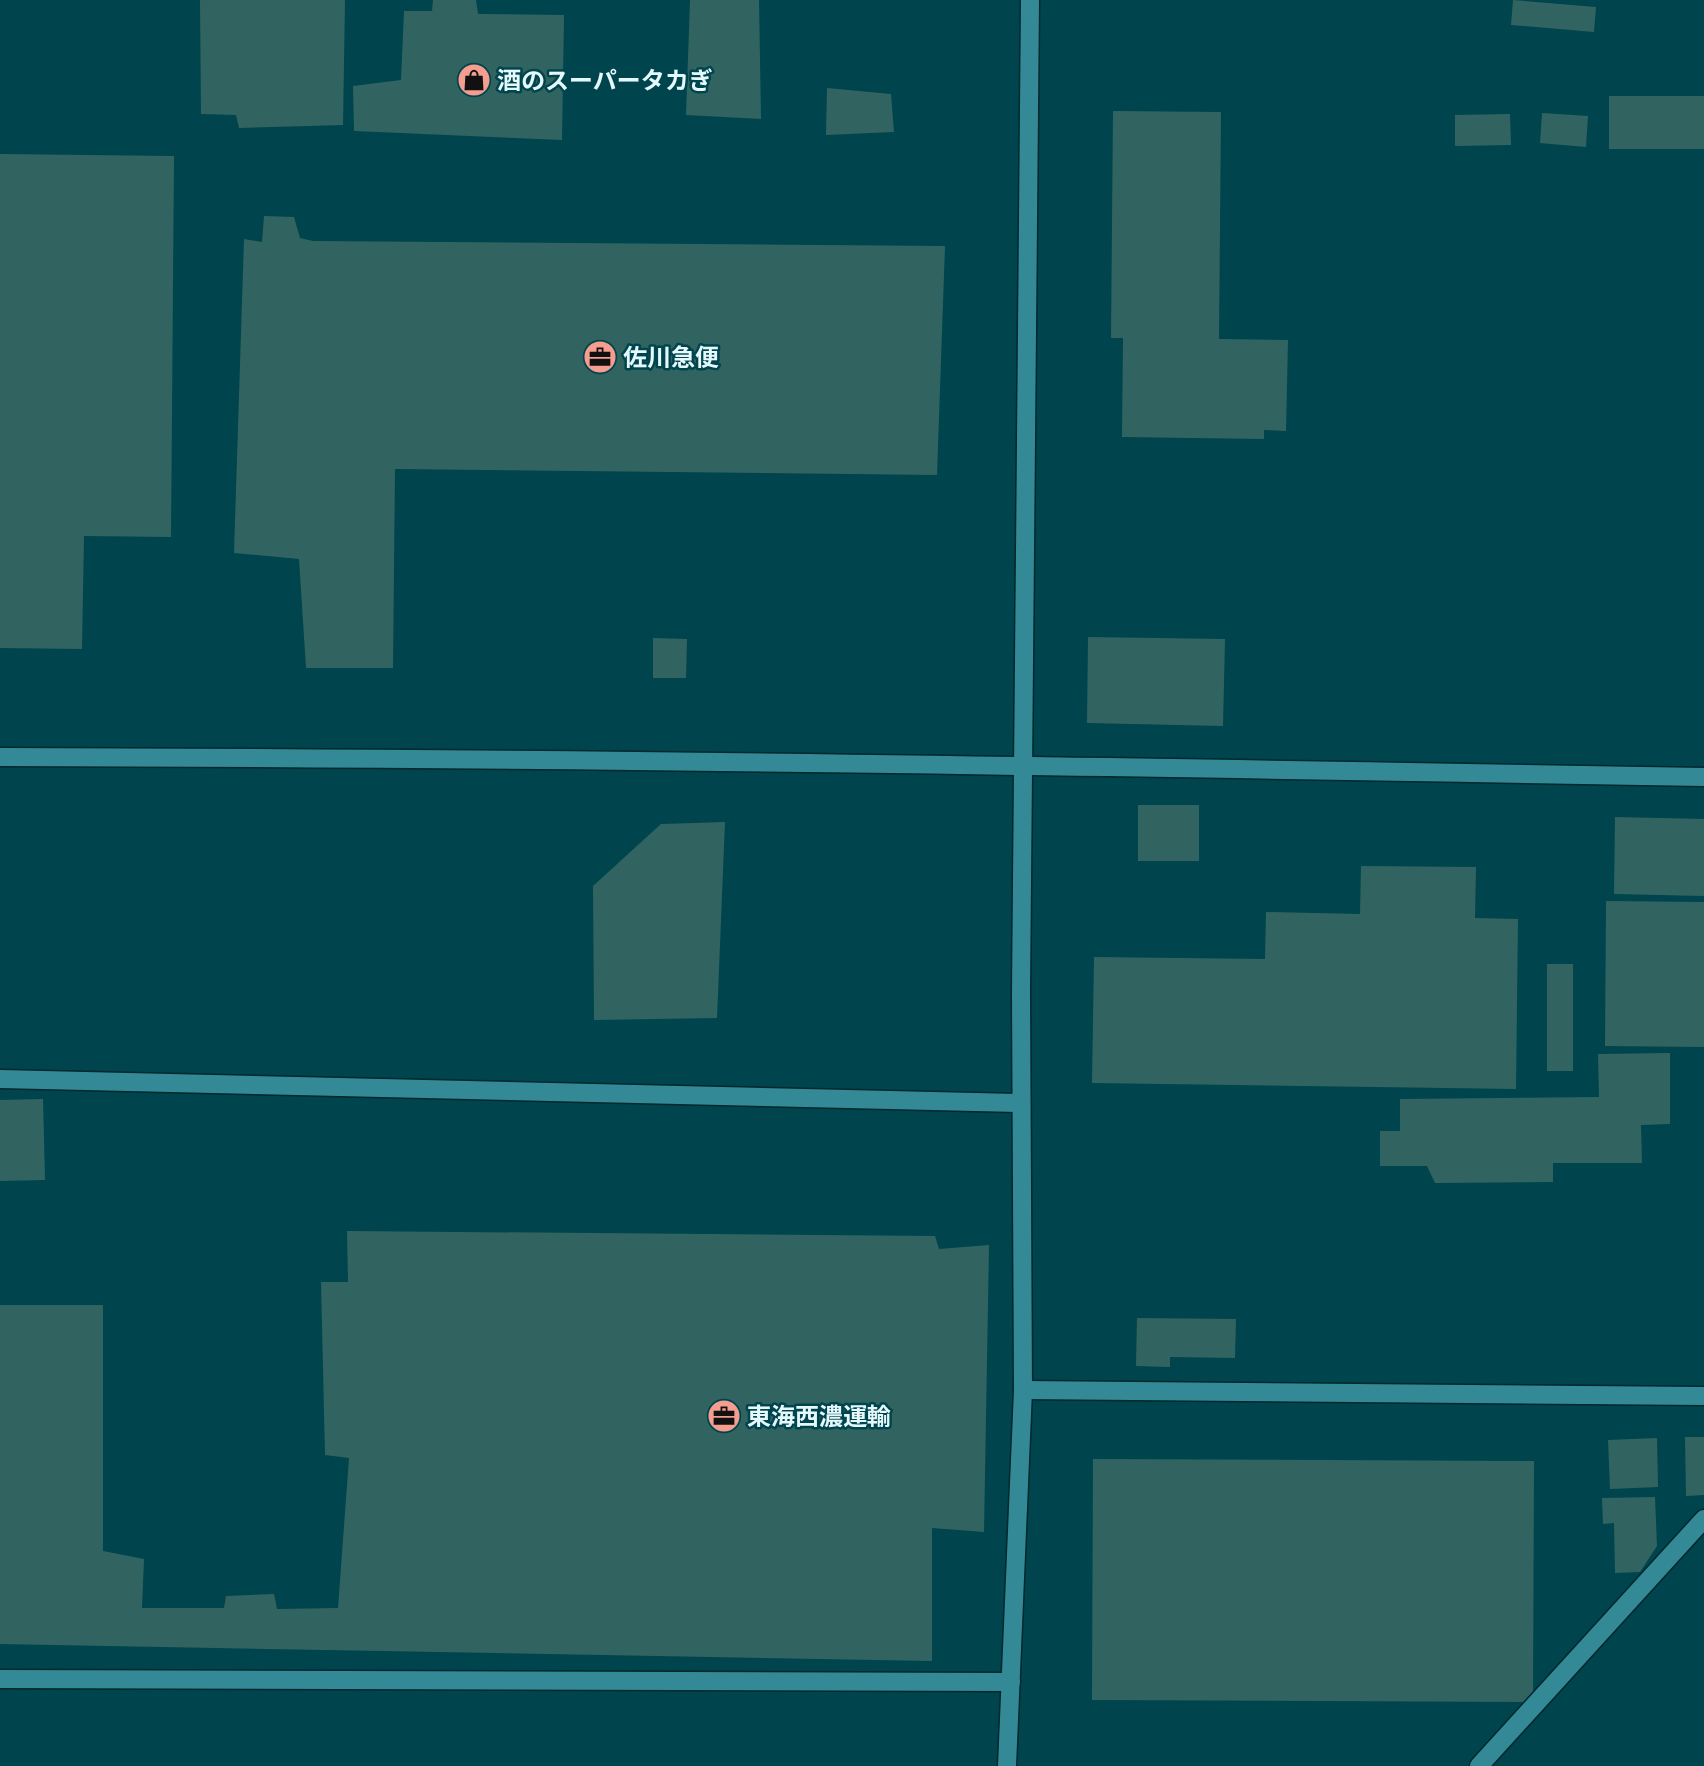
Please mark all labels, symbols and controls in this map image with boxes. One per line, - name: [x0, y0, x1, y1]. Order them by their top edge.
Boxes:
- shop icon: 酒のスーパータカぎ: [456, 62, 492, 98]
- place label: 酒のスーパータカぎ: [497, 63, 713, 98]
- office icon: 佐川急便: [582, 339, 618, 375]
- place label: 佐川急便: [623, 340, 719, 375]
- office icon: 東海西濃運輸: [706, 1398, 742, 1434]
- place label: 東海西濃運輸: [747, 1399, 891, 1434]

